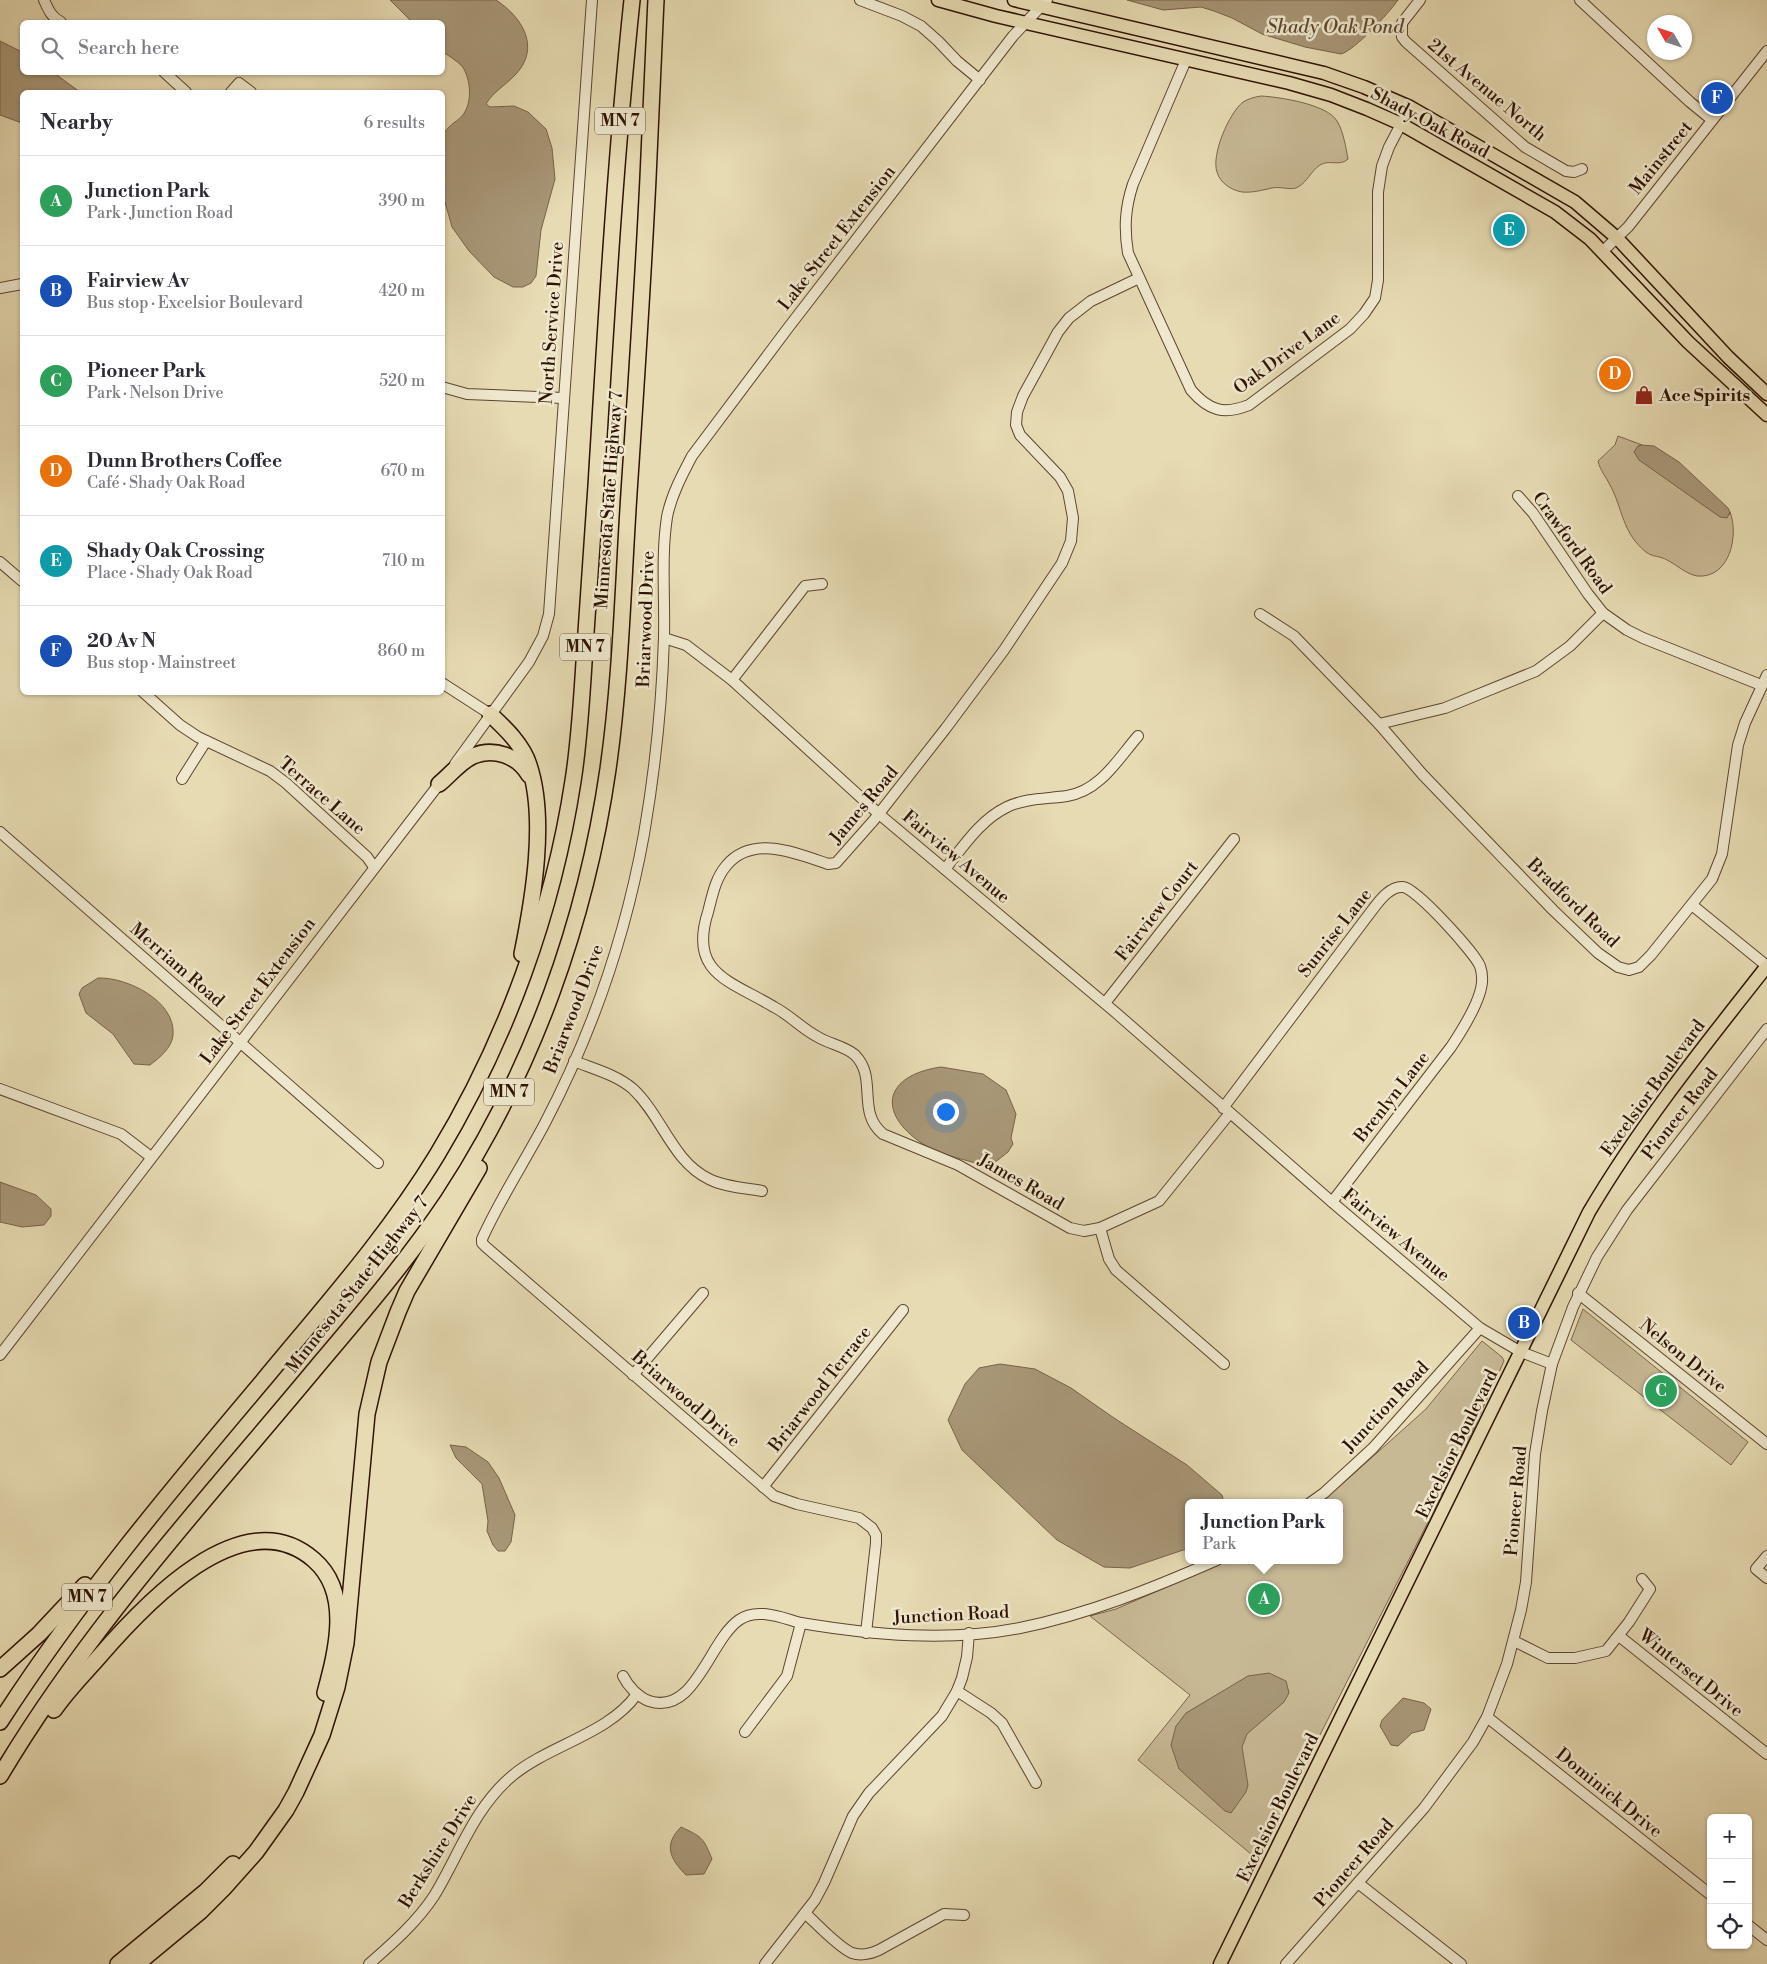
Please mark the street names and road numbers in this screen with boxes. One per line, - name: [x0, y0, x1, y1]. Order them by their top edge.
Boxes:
- street label: 21st Avenue North: [1423, 34, 1551, 147]
- street label: Shady Oak Road: [1367, 82, 1494, 164]
- road number: MN 7: [595, 108, 645, 134]
- street label: Mainstreet: [1624, 116, 1698, 200]
- street label: Lake Street Extension: [773, 161, 901, 315]
- street label: North Service Drive: [535, 241, 569, 405]
- street label: Oak Drive Lane: [1229, 306, 1345, 400]
- street label: Minnesota State Highway 7: [590, 390, 628, 610]
- street label: Crawford Road: [1527, 487, 1617, 599]
- street label: Briarwood Drive: [632, 550, 660, 689]
- road number: MN 7: [560, 634, 610, 660]
- street label: Terrace Lane: [274, 752, 370, 840]
- street label: James Road: [824, 761, 904, 850]
- street label: Fairview Avenue: [897, 805, 1015, 909]
- street label: Bradford Road: [1521, 853, 1624, 953]
- street label: Fairview Court: [1110, 855, 1204, 966]
- street label: Sunrise Lane: [1293, 884, 1377, 982]
- street label: Lake Street Extension: [195, 913, 321, 1069]
- street label: Merriam Road: [125, 918, 229, 1013]
- street label: Briarwood Drive: [538, 941, 609, 1078]
- street label: Excelsior Boulevard: [1596, 1015, 1711, 1161]
- street label: Brenlyn Lane: [1349, 1047, 1435, 1148]
- street label: Pioneer Road: [1637, 1063, 1724, 1165]
- road number: MN 7: [484, 1078, 534, 1106]
- street label: James Road: [973, 1148, 1069, 1216]
- street label: Fairview Avenue: [1337, 1183, 1455, 1287]
- street label: Minnesota State Highway 7: [281, 1192, 433, 1378]
- street label: Nelson Drive: [1635, 1314, 1731, 1398]
- street label: Briarwood Terrace: [763, 1321, 876, 1458]
- street label: Briarwood Drive: [626, 1345, 745, 1452]
- street label: Junction Road: [1337, 1356, 1435, 1458]
- street label: Excelsior Boulevard: [1411, 1365, 1503, 1522]
- street label: Pioneer Road: [1500, 1444, 1532, 1557]
- road number: MN 7: [62, 1584, 112, 1610]
- street label: Junction Road: [891, 1600, 1010, 1630]
- street label: Winterset Drive: [1633, 1623, 1748, 1722]
- street label: Excelsior Boulevard: [1232, 1729, 1324, 1886]
- street label: Dominick Drive: [1551, 1743, 1667, 1843]
- street label: Berkshire Drive: [393, 1790, 482, 1913]
- street label: Pioneer Road: [1309, 1813, 1399, 1912]

